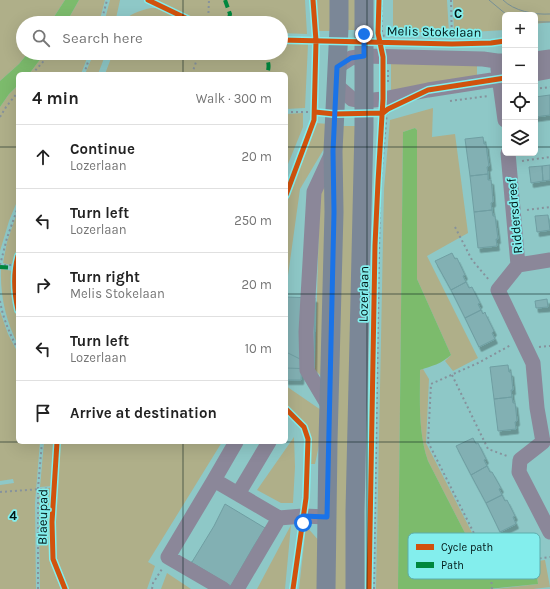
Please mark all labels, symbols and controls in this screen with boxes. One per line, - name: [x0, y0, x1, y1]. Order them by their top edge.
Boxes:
- text: C: [454, 6, 462, 21]
- map controls: [502, 12, 538, 156]
- button: +: [502, 12, 538, 48]
- search box: [16, 16, 288, 60]
- street label: Melis Stokelaan: [386, 23, 482, 40]
- route end: [355, 25, 373, 43]
- icon: search: [30, 27, 52, 49]
- text: Search here: [62, 29, 143, 47]
- button: −: [502, 48, 538, 84]
- button: locate: [502, 84, 538, 120]
- text: 4 min: [32, 88, 79, 108]
- text: Walk · 300 m: [196, 91, 272, 106]
- button: layers: [502, 120, 538, 156]
- text: Continue: [70, 140, 135, 158]
- icon: ahead: [32, 146, 54, 168]
- text: 20 m: [242, 149, 272, 164]
- text: Lozerlaan: [70, 158, 127, 173]
- street label: Riddersdreef: [504, 177, 525, 254]
- text: Turn left: [70, 204, 129, 222]
- icon: left: [32, 210, 54, 232]
- text: 250 m: [234, 213, 272, 228]
- text: Lozerlaan: [70, 222, 127, 237]
- street label: Lozerlaan: [356, 266, 371, 322]
- text: Turn right: [70, 268, 140, 286]
- icon: right: [32, 274, 54, 296]
- text: 20 m: [242, 277, 272, 292]
- text: Melis Stokelaan: [70, 286, 165, 301]
- text: Turn left: [70, 332, 129, 350]
- icon: left: [32, 338, 54, 360]
- text: 10 m: [245, 341, 272, 356]
- text: Lozerlaan: [70, 350, 127, 365]
- icon: arrive: [32, 402, 54, 424]
- text: Arrive at destination: [70, 404, 217, 422]
- street label: Blaeupad: [35, 489, 50, 545]
- text: 4: [9, 508, 17, 523]
- route start: [294, 514, 312, 532]
- legend: [408, 533, 540, 579]
- text: Cycle path: [441, 541, 493, 554]
- text: Path: [441, 559, 464, 572]

